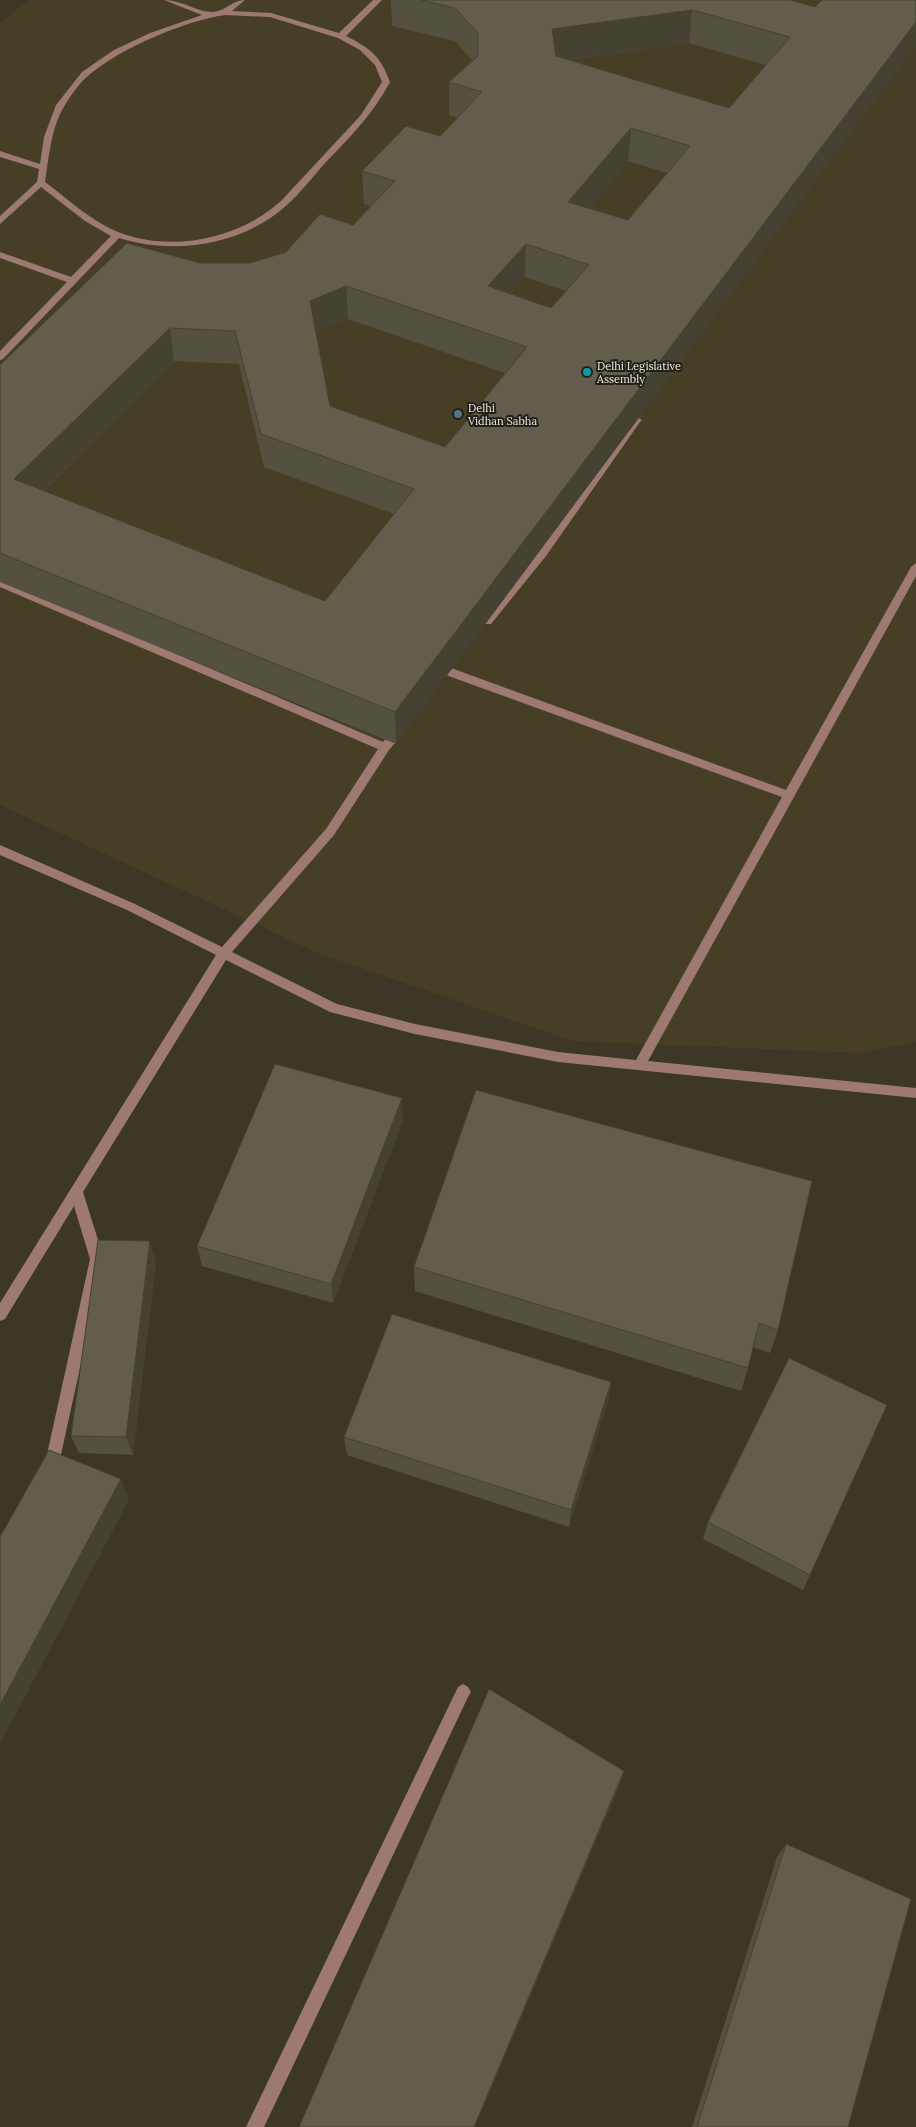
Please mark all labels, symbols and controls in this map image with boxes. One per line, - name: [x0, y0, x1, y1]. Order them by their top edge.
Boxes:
- place label: Delhi Legislative Assembly: [596, 359, 681, 386]
- marker: Delhi Legislative Assembly: [581, 366, 593, 378]
- place label: Delhi Vidhan Sabha: [467, 401, 537, 428]
- marker: Delhi Vidhan Sabha: [452, 408, 464, 420]

